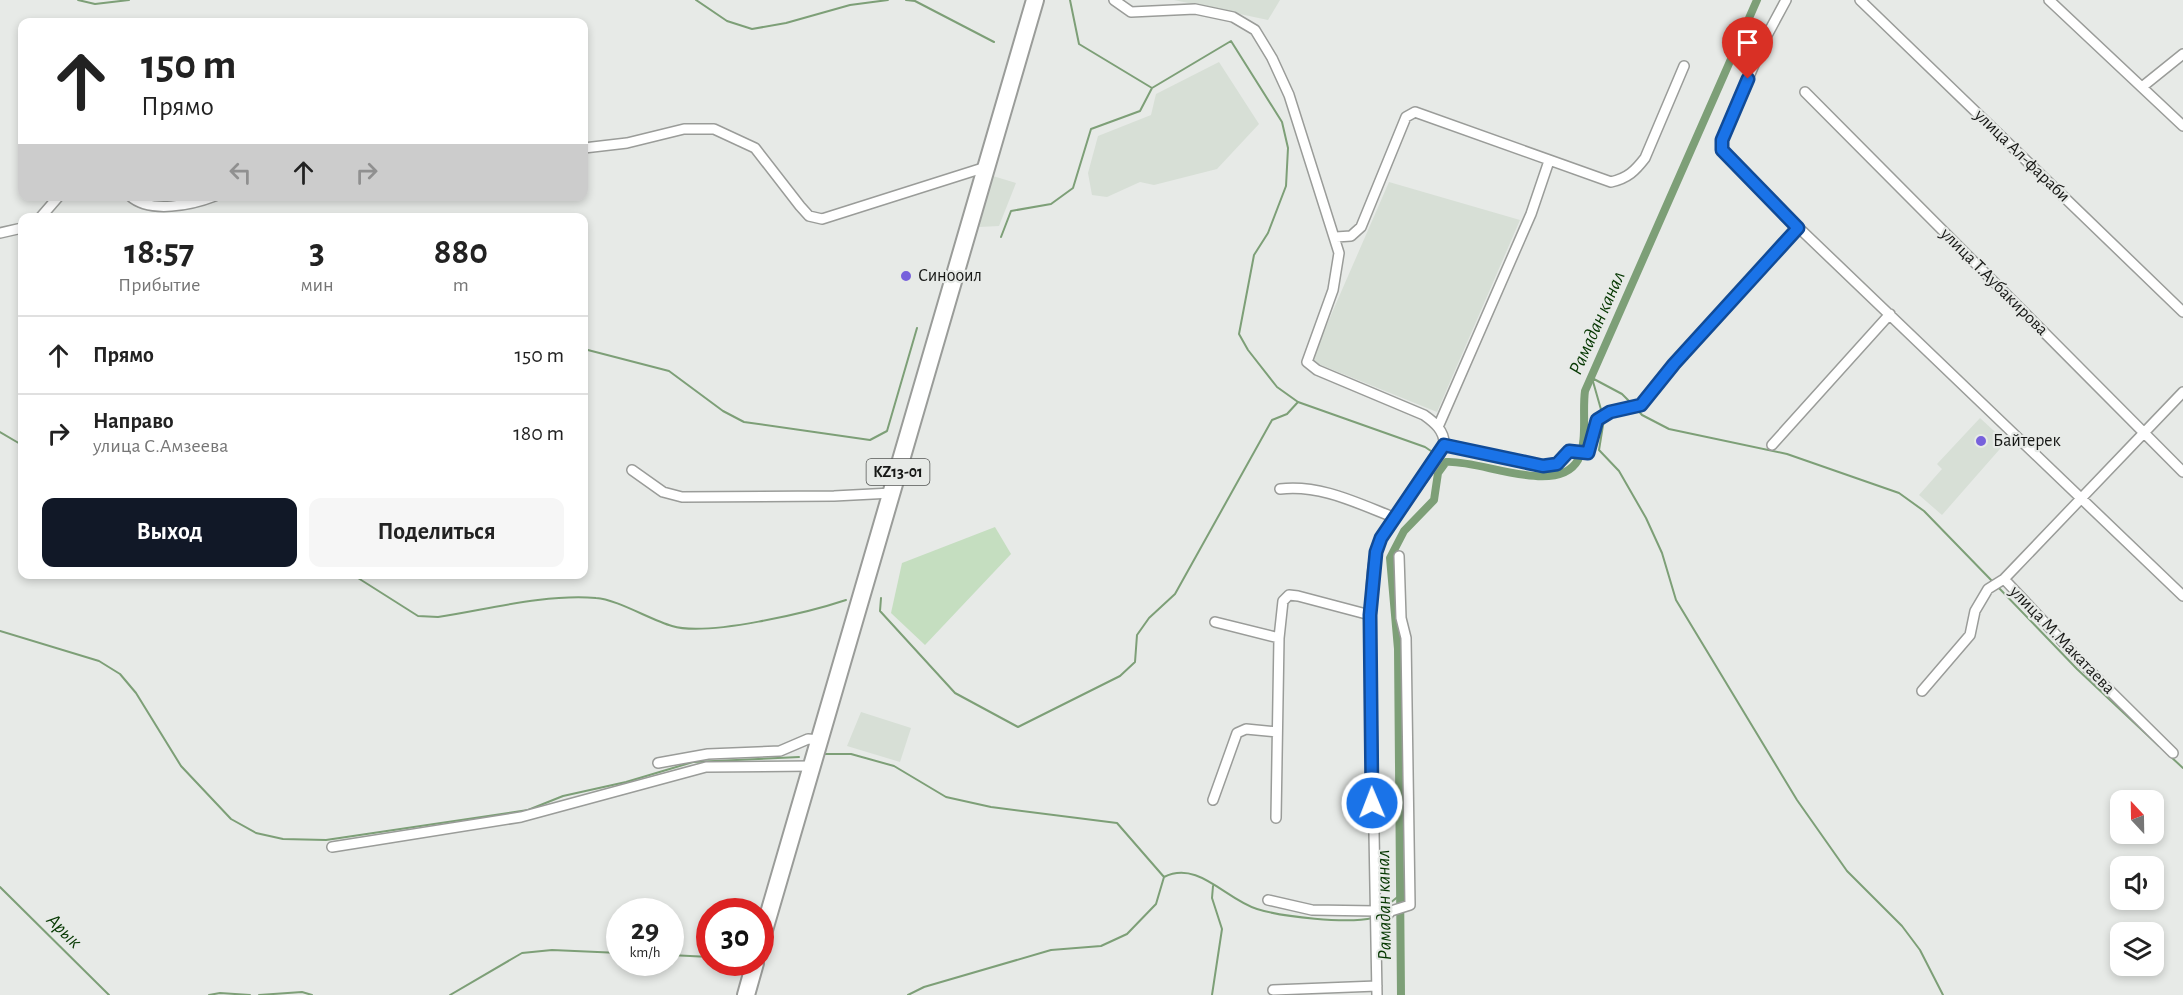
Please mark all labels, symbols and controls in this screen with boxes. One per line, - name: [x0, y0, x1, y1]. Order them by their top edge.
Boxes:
- pin: [1722, 17, 1773, 79]
- icon: arrive: [1731, 26, 1764, 59]
- icon: ahead: [42, 42, 120, 120]
- text: 150 m: [141, 44, 236, 86]
- text: Прямо: [141, 93, 214, 120]
- street label: улица Ал-фараби: [1970, 105, 2074, 206]
- icon: left: [224, 156, 257, 189]
- icon: ahead: [287, 156, 320, 189]
- icon: right: [350, 156, 383, 189]
- street label: улица Т.Аубакирова: [1936, 223, 2052, 339]
- text: 18:57: [124, 234, 194, 270]
- text: 3: [309, 234, 325, 270]
- text: 880: [434, 234, 488, 270]
- place label: Синооил: [918, 267, 982, 285]
- water label: Рамадан канал: [1565, 268, 1629, 378]
- marker: Синооил: [899, 269, 913, 283]
- text: Прибытие: [118, 275, 200, 295]
- text: мин: [300, 275, 334, 295]
- text: m: [453, 275, 469, 295]
- icon: ahead: [42, 339, 75, 372]
- text: Прямо: [93, 344, 154, 366]
- text: 150 m: [514, 344, 564, 366]
- text: Направо: [93, 410, 174, 432]
- icon: right: [42, 417, 75, 450]
- text: 180 m: [513, 422, 564, 444]
- place label: Байтерек: [1993, 432, 2062, 450]
- marker: Байтерек: [1974, 434, 1988, 448]
- text: улица С.Амзеева: [93, 436, 228, 456]
- road number: KZ13-01: [866, 459, 930, 485]
- button: Выход: [42, 498, 297, 567]
- button: Поделиться: [309, 498, 564, 567]
- street label: улица М.Макатаева: [2005, 582, 2118, 698]
- position arrow: [1340, 771, 1404, 835]
- north arrow: [2110, 790, 2164, 844]
- map controls: [2110, 790, 2164, 976]
- water label: Рамадан канал: [1373, 850, 1395, 960]
- button: sound: [2110, 856, 2164, 910]
- speed limit sign: 30: [696, 898, 774, 976]
- water label: Арык: [42, 909, 86, 953]
- text: 29: [631, 915, 659, 945]
- button: layers: [2110, 922, 2164, 976]
- text: km/h: [630, 945, 660, 960]

